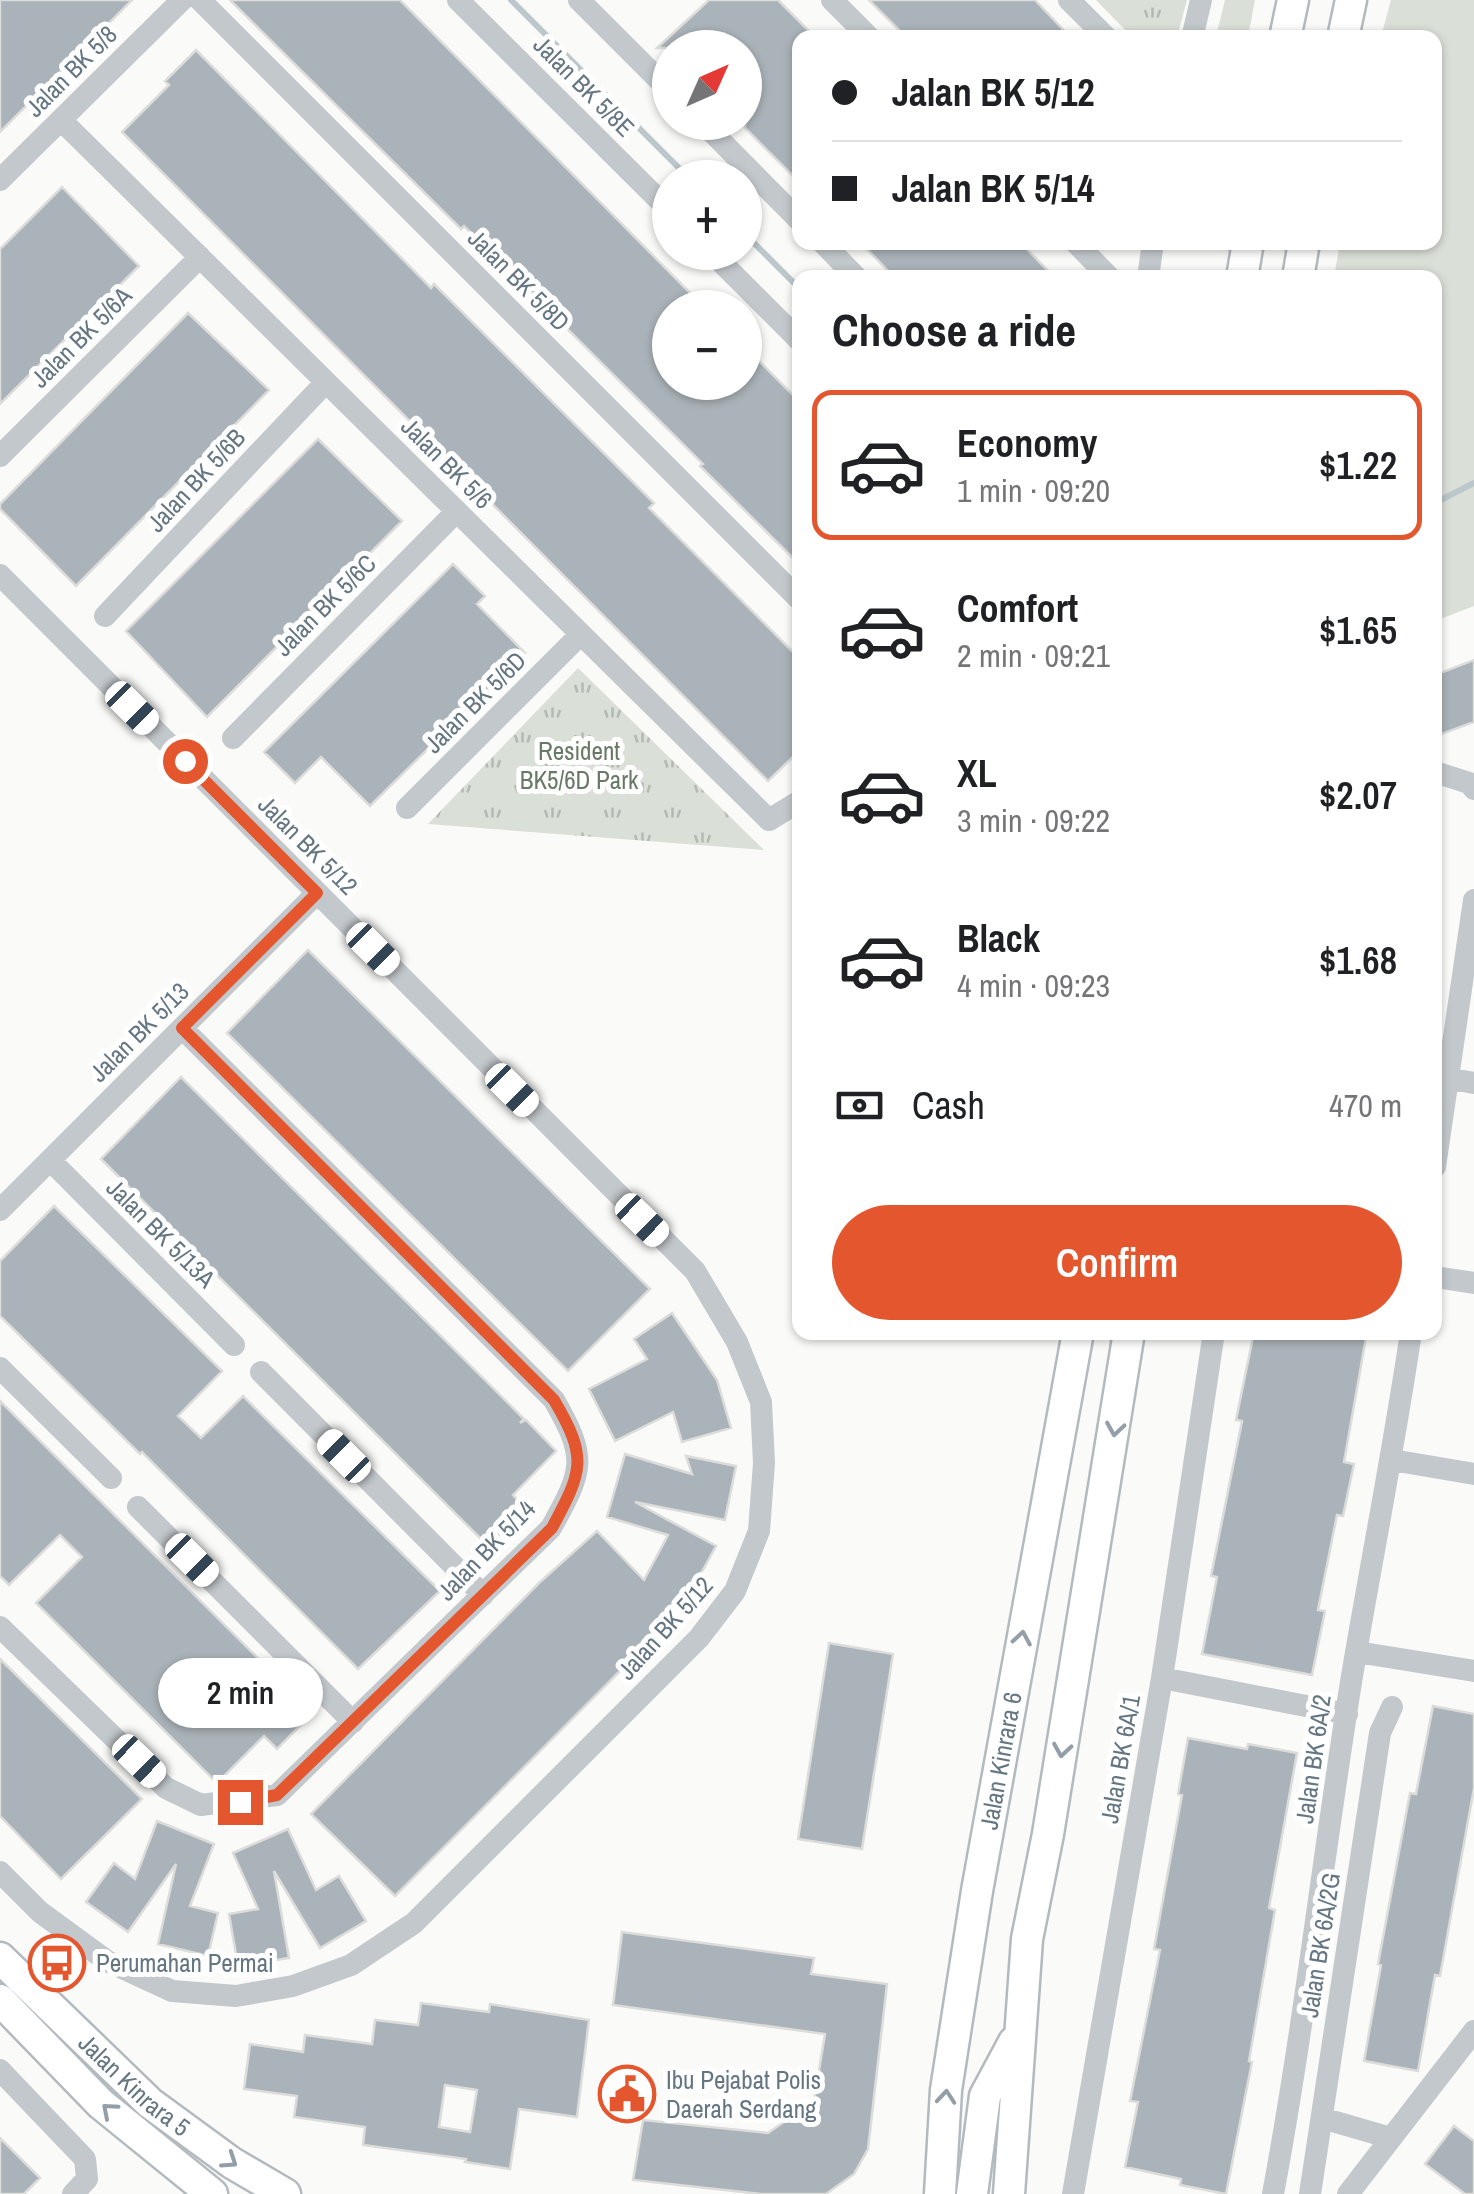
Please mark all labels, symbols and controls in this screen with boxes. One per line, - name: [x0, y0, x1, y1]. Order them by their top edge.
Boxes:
- street label: Jalan BK 5/8: [18, 18, 124, 124]
- street label: Jalan BK 5/8E: [526, 28, 642, 144]
- north arrow: [652, 30, 762, 140]
- map controls: [652, 30, 762, 400]
- text: Jalan BK 5/12: [892, 67, 1095, 118]
- button: +: [652, 160, 762, 270]
- text: Jalan BK 5/14: [892, 163, 1095, 214]
- street label: Jalan BK 5/8D: [461, 222, 577, 338]
- street label: Jalan BK 5/6A: [23, 279, 139, 395]
- button: −: [652, 290, 762, 400]
- text: Choose a ride: [832, 299, 1076, 360]
- street label: Jalan BK 5/6: [394, 410, 500, 516]
- text: Economy: [957, 418, 1097, 469]
- icon: car: [837, 420, 927, 510]
- street label: Jalan BK 5/6B: [139, 421, 253, 539]
- text: $1.22: [1319, 440, 1397, 491]
- text: 1 min · 09:20: [957, 469, 1110, 512]
- street label: Jalan BK 5/6C: [267, 547, 383, 663]
- text: Comfort: [957, 583, 1078, 634]
- icon: car: [837, 585, 927, 675]
- text: $1.65: [1319, 605, 1397, 656]
- text: 2 min · 09:21: [957, 634, 1110, 677]
- street label: Jalan BK 5/6D: [417, 644, 533, 760]
- car: [100, 676, 164, 740]
- park label: Resident BK5/6D Park: [520, 734, 639, 797]
- route start: [163, 739, 208, 784]
- text: XL: [957, 748, 997, 799]
- icon: car: [837, 750, 927, 840]
- text: $2.07: [1319, 770, 1397, 821]
- street label: Jalan BK 5/12: [251, 788, 365, 902]
- text: 3 min · 09:22: [957, 799, 1110, 842]
- text: Black: [957, 913, 1040, 964]
- icon: car: [837, 915, 927, 1005]
- car: [341, 917, 405, 981]
- text: $1.68: [1319, 935, 1397, 986]
- text: 4 min · 09:23: [957, 964, 1110, 1007]
- street label: Jalan BK 5/13: [82, 975, 196, 1089]
- car: [480, 1058, 544, 1122]
- icon: cash: [832, 1078, 887, 1133]
- text: Cash: [912, 1080, 985, 1131]
- text: 470 m: [1329, 1084, 1402, 1127]
- street label: Jalan BK 5/13A: [99, 1171, 223, 1295]
- car: [610, 1188, 674, 1252]
- button: Confirm: [832, 1205, 1402, 1320]
- one-way arrow: [1105, 1421, 1126, 1437]
- car: [312, 1424, 376, 1488]
- street label: Jalan BK 5/14: [429, 1492, 543, 1608]
- car: [160, 1528, 224, 1592]
- street label: Jalan BK 5/12: [610, 1569, 720, 1687]
- one-way arrow: [1011, 1630, 1032, 1646]
- callout: 2 min: [158, 1657, 322, 1727]
- text: 2 min: [207, 1671, 274, 1714]
- street label: Jalan Kinrara 6: [971, 1689, 1030, 1832]
- street label: Jalan BK 6A/1: [1092, 1691, 1148, 1826]
- street label: Jalan BK 6A/2: [1287, 1692, 1339, 1826]
- car: [107, 1729, 171, 1793]
- one-way arrow: [1052, 1741, 1073, 1758]
- route end: [218, 1780, 263, 1825]
- street label: Jalan BK 6A/2G: [1292, 1870, 1348, 2020]
- bus stop icon: Perumahan Permai: [27, 1933, 87, 1993]
- place label: Perumahan Permai: [96, 1946, 274, 1980]
- street label: Jalan Kinrara 5: [71, 2026, 197, 2144]
- place label: Ibu Pejabat Polis Daerah Serdang: [666, 2063, 821, 2126]
- public building icon: Ibu Pejabat Polis Daerah Serdang: [597, 2064, 657, 2124]
- one-way arrow: [935, 2088, 957, 2104]
- one-way arrow: [102, 2104, 121, 2122]
- one-way arrow: [219, 2148, 237, 2167]

